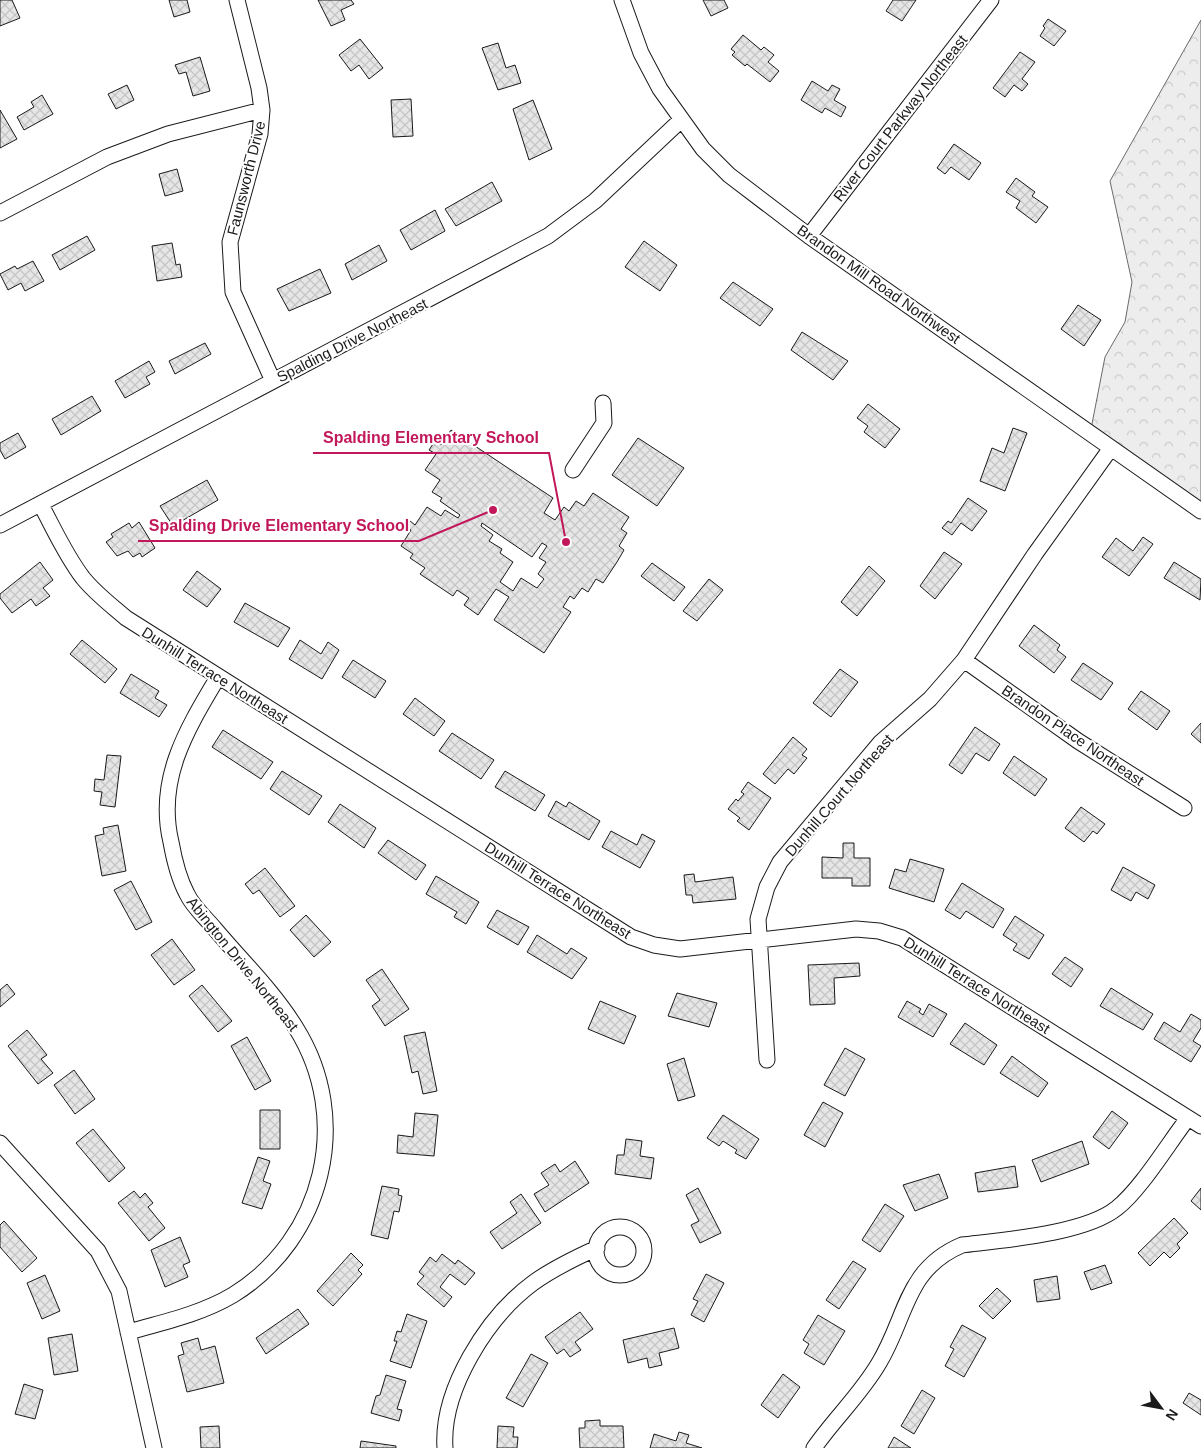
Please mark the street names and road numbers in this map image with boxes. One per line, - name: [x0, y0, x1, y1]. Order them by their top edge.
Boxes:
- street label: River Court Parkway Northeast: [830, 31, 971, 205]
- street label: Faunsworth Drive: [224, 119, 268, 237]
- street label: Brandon Mill Road Northwest: [794, 221, 964, 347]
- street label: Spalding Drive Northeast: [274, 294, 431, 385]
- street label: Dunhill Terrace Northeast: [139, 623, 292, 727]
- street label: Brandon Place Northeast: [999, 681, 1148, 789]
- street label: Dunhill Court Northeast: [781, 730, 897, 859]
- street label: Dunhill Terrace Northeast: [482, 838, 635, 942]
- street label: Abington Drive Northeast: [184, 894, 303, 1035]
- street label: Dunhill Terrace Northeast: [901, 933, 1054, 1037]

